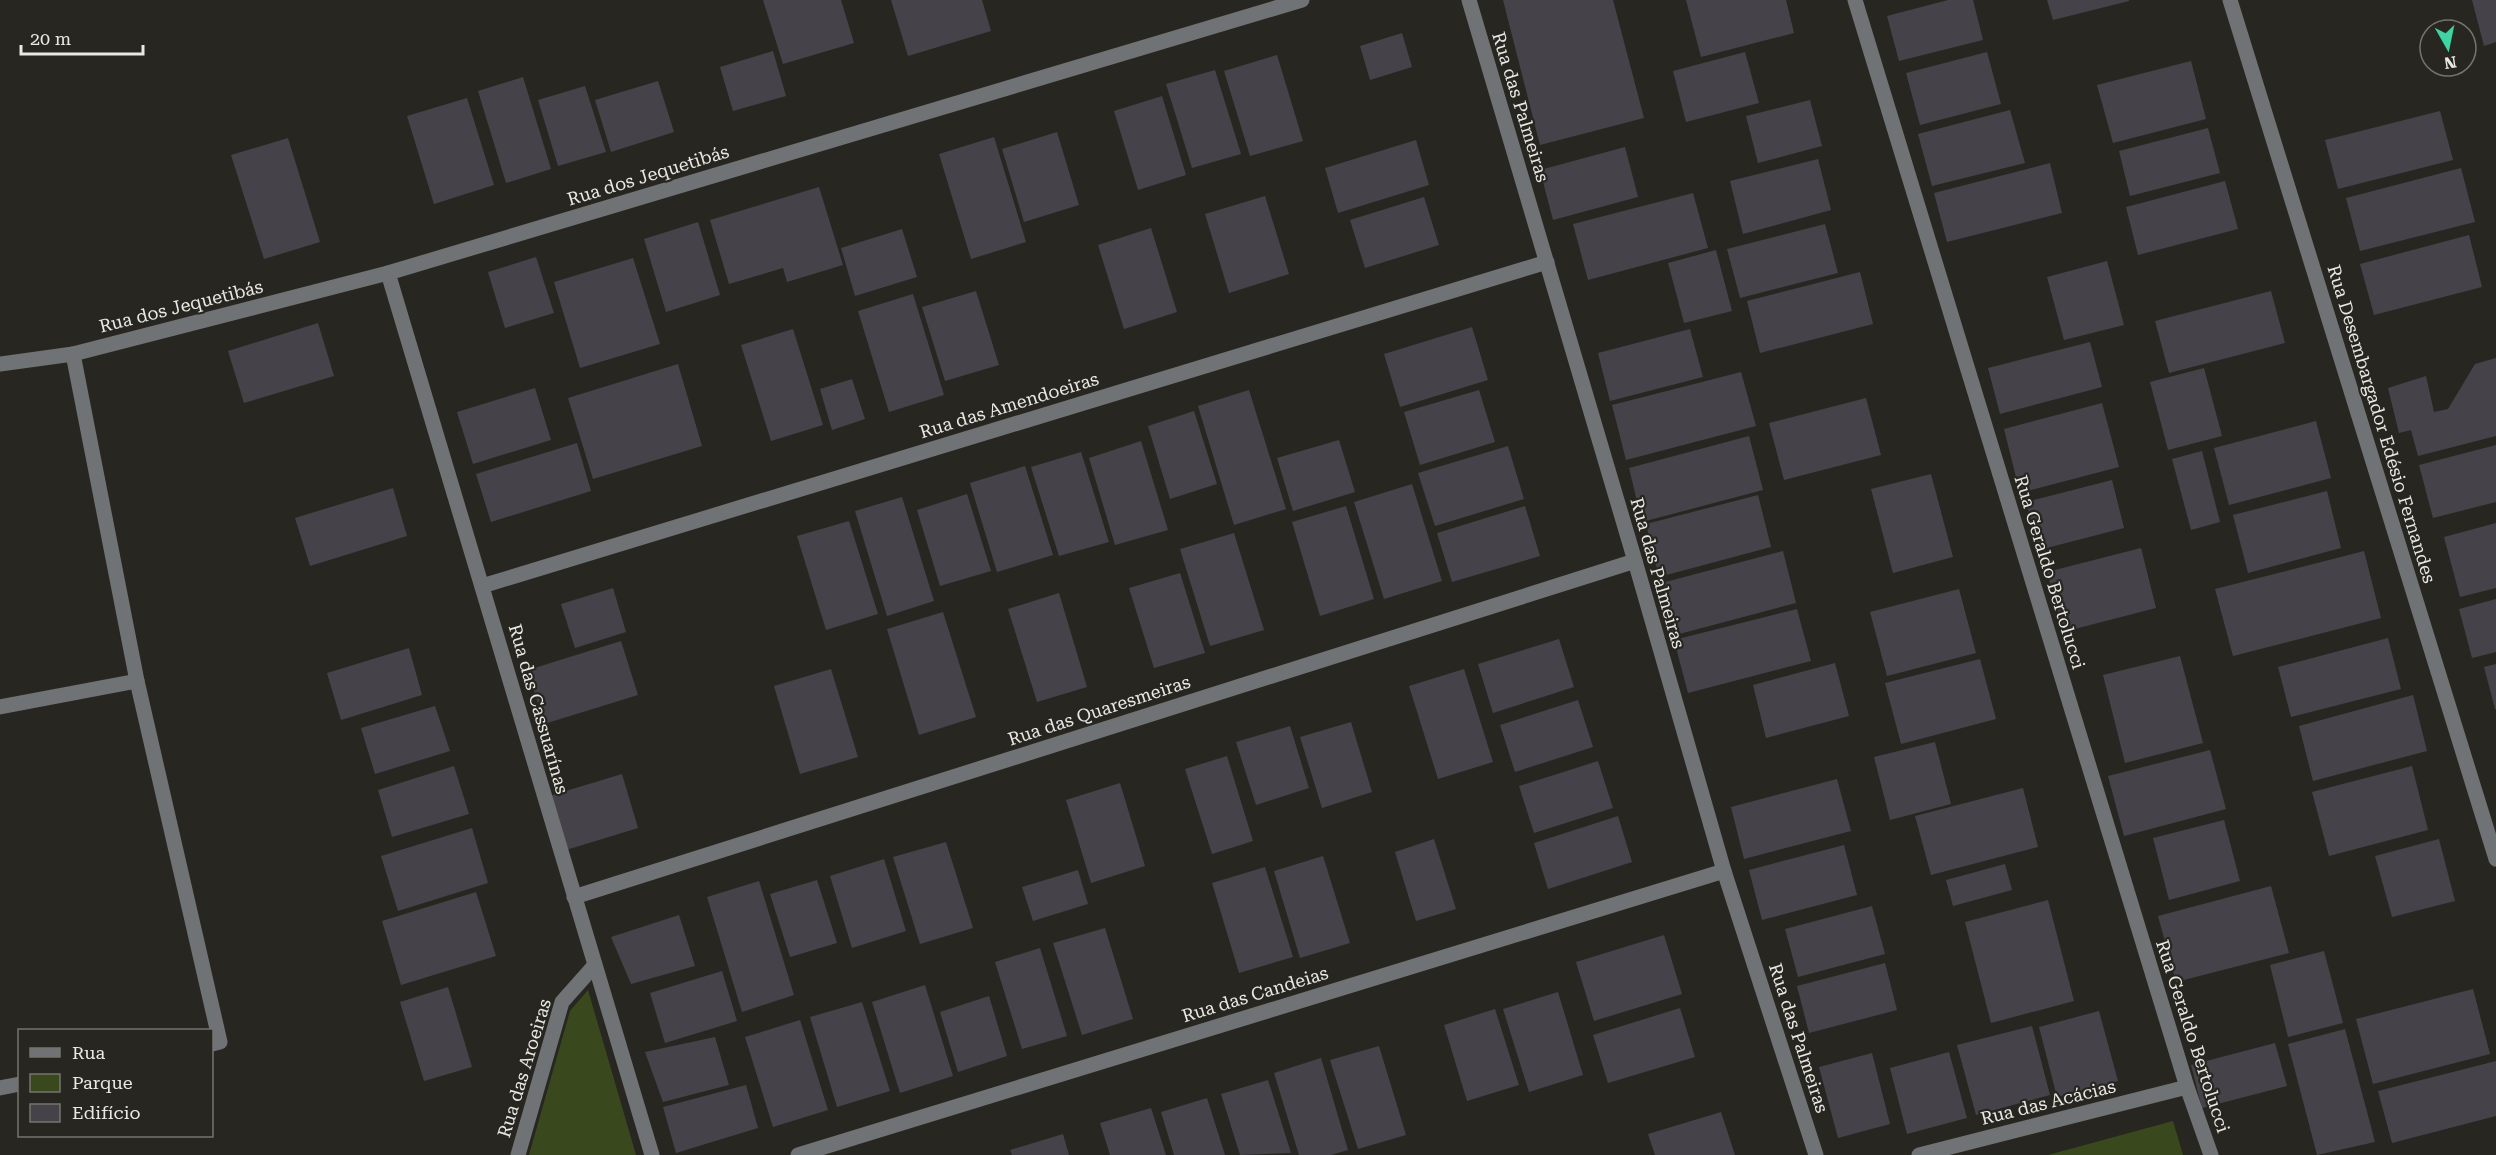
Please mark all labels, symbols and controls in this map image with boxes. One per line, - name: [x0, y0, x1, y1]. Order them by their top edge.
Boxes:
- scale bar: [21, 18, 142, 56]
- north arrow: [2418, 18, 2478, 78]
- text: 20 m: [30, 28, 71, 49]
- street label: Rua das Palmeiras: [1488, 29, 1554, 185]
- text: N: [2443, 52, 2458, 73]
- street label: Rua dos Jequetibás: [565, 140, 731, 210]
- street label: Rua Desembargador Edésio Fernandes: [2323, 262, 2441, 586]
- street label: Rua dos Jequetibás: [97, 275, 265, 337]
- street label: Rua das Amendoeiras: [917, 368, 1101, 442]
- street label: Rua Geraldo Bertolucci: [2010, 473, 2090, 672]
- street label: Rua das Palmeiras: [1626, 495, 1690, 651]
- street label: Rua das Cassuarínas: [505, 622, 573, 796]
- street label: Rua das Quaresmeiras: [1005, 671, 1193, 749]
- street label: Rua Geraldo Bertolucci: [2152, 937, 2234, 1135]
- street label: Rua das Palmeiras: [1765, 961, 1833, 1115]
- street label: Rua das Candeias: [1179, 962, 1331, 1026]
- street label: Rua das Aroeiras: [493, 996, 555, 1140]
- legend: [18, 1029, 213, 1137]
- text: Rua: [72, 1042, 105, 1063]
- text: Parque: [72, 1072, 133, 1093]
- street label: Rua das Acácias: [1978, 1075, 2118, 1129]
- text: Edifício: [72, 1102, 140, 1123]

